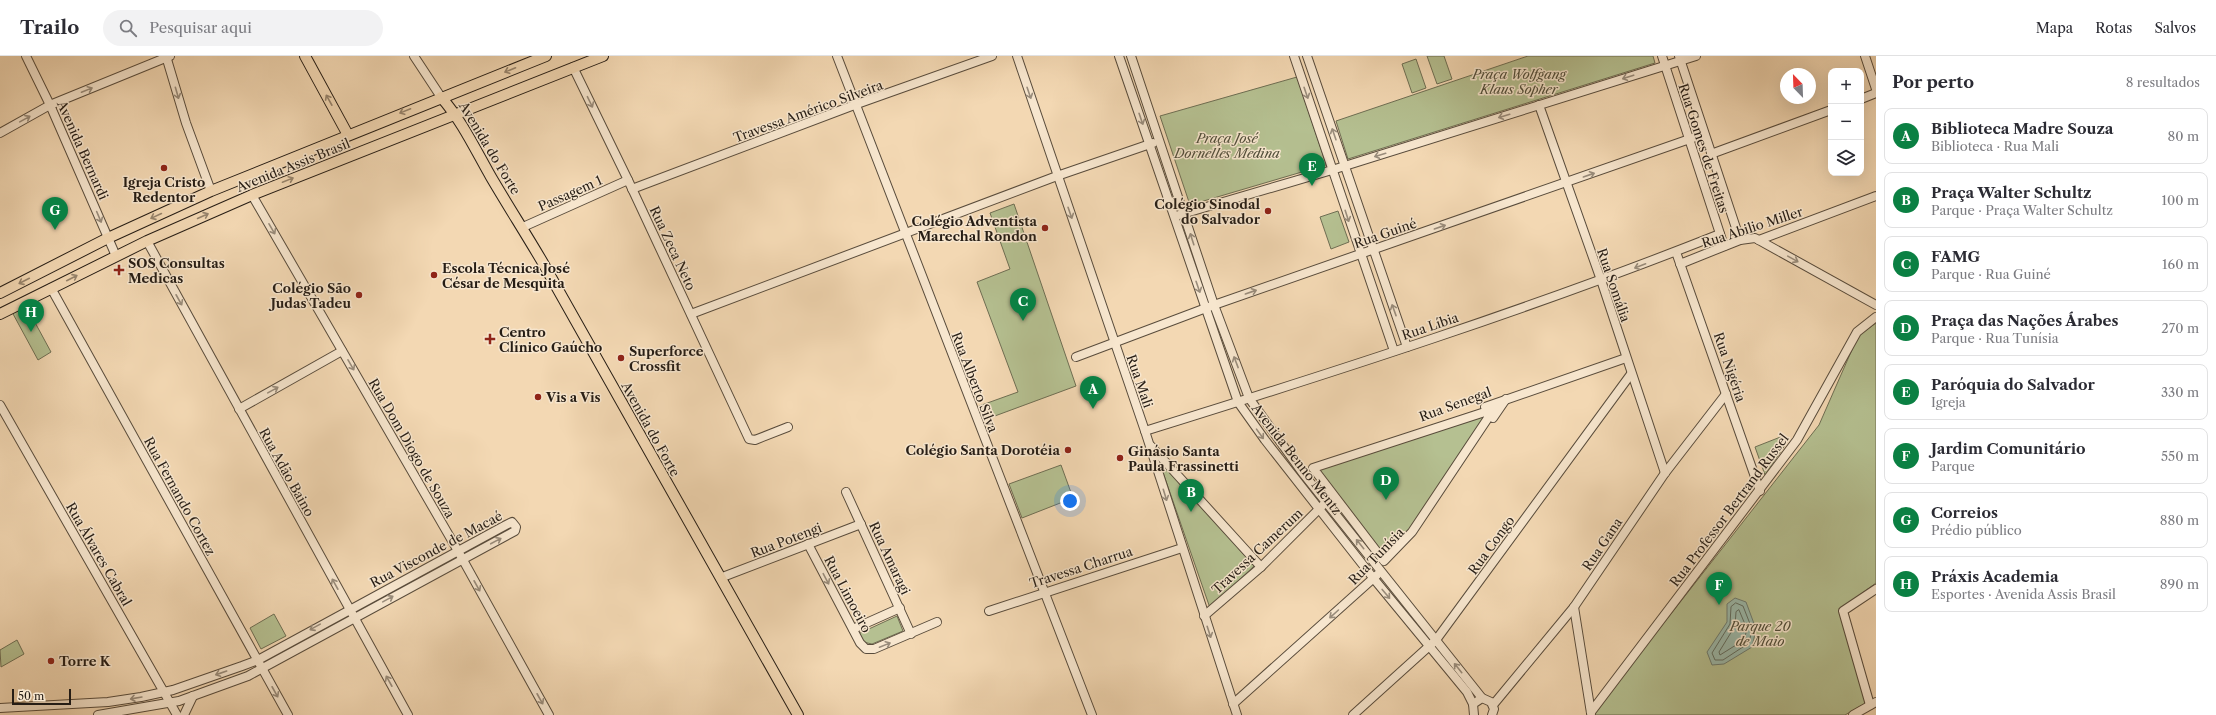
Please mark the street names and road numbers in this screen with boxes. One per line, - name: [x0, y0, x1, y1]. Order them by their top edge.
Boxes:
- street label: Travessa Américo Silveira: [731, 76, 885, 146]
- street label: Rua Gomes de Freitas: [1675, 81, 1733, 215]
- street label: Avenida Bernardi: [54, 97, 112, 202]
- street label: Avenida do Forte: [455, 98, 524, 197]
- street label: Avenida Assis Brasil: [233, 135, 352, 196]
- street label: Passagem 1: [535, 172, 605, 214]
- street label: Rua Zeca Neto: [647, 203, 699, 293]
- street label: Rua Abilio Miller: [1699, 203, 1805, 251]
- street label: Rua Guiné: [1351, 215, 1419, 251]
- street label: Rua Somália: [1594, 246, 1634, 324]
- street label: Rua Líbia: [1400, 309, 1461, 343]
- street label: Rua Alberto Silva: [948, 330, 1002, 435]
- street label: Rua Nigéria: [1711, 330, 1749, 404]
- street label: Rua Mali: [1123, 352, 1157, 410]
- street label: Rua Dom Diogo de Souza: [365, 375, 459, 521]
- street label: Avenida do Forte: [618, 378, 684, 479]
- street label: Rua Senegal: [1417, 383, 1493, 424]
- street label: Avenida Benno Mentz: [1248, 399, 1346, 518]
- street label: Rua Adão Baino: [256, 425, 318, 519]
- street label: Rua Professor Bertrand Russel: [1666, 430, 1792, 590]
- street label: Rua Fernando Cortez: [141, 434, 219, 558]
- street label: Rua Álvares Cabral: [63, 499, 135, 609]
- street label: Travessa Camerum: [1208, 505, 1306, 597]
- street label: Rua Visconde de Macaé: [367, 507, 505, 591]
- street label: Rua Congo: [1464, 513, 1518, 577]
- street label: Rua Gana: [1579, 515, 1625, 573]
- street label: Rua Potengi: [748, 519, 824, 561]
- street label: Rua Amaragi: [866, 519, 914, 597]
- street label: Rua Tunísia: [1345, 524, 1407, 588]
- street label: Travessa Charrua: [1028, 543, 1135, 591]
- street label: Rua Limoeiro: [821, 553, 875, 635]

